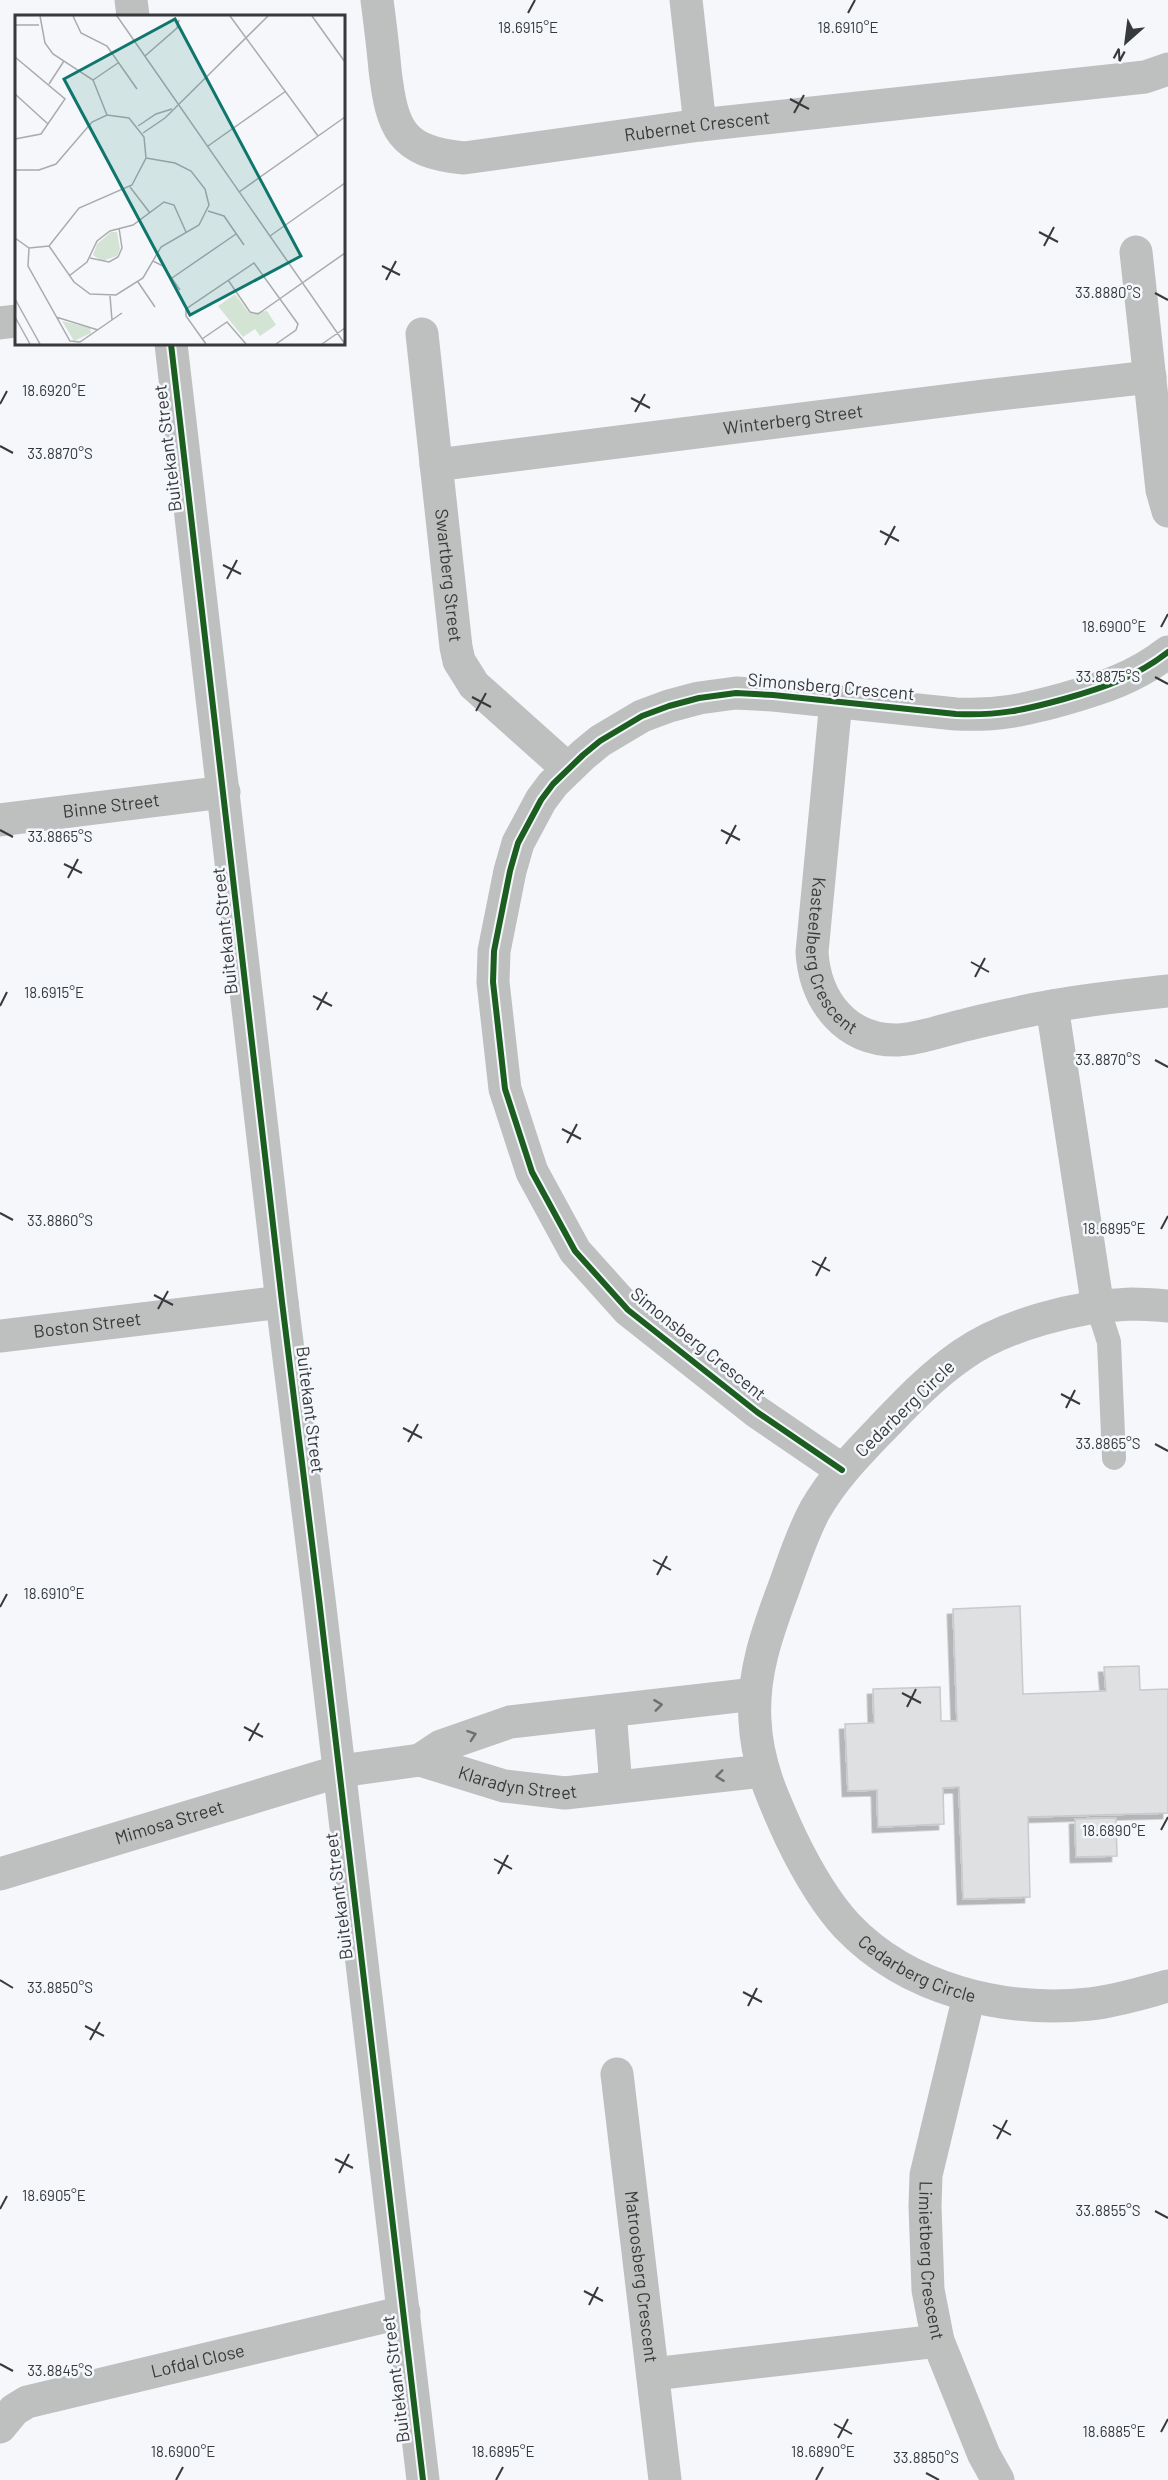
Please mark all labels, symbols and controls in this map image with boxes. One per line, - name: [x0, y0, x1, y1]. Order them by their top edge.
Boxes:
- north arrow: [1096, 12, 1156, 72]
- inset map: [15, 15, 345, 345]
- text: 18.6915°E: [498, 18, 558, 36]
- text: 18.6910°E: [818, 18, 879, 36]
- text: N: [1110, 45, 1128, 67]
- street label: Rubernet Crescent: [623, 106, 771, 145]
- text: 33.8880°S: [1075, 283, 1141, 301]
- text: 18.6920°E: [22, 381, 86, 399]
- street label: Buitekant Street: [148, 383, 186, 513]
- street label: Winterberg Street: [722, 399, 864, 439]
- text: 33.8870°S: [27, 444, 93, 462]
- street label: Swartberg Street: [431, 508, 467, 643]
- text: 18.6900°E: [1082, 617, 1146, 635]
- text: 33.8875°S: [1076, 667, 1140, 685]
- street label: Simonsberg Crescent: [747, 668, 915, 704]
- street label: Binne Street: [61, 788, 161, 822]
- text: 33.8865°S: [27, 827, 93, 845]
- street label: Buitekant Street: [206, 866, 242, 996]
- street label: Kasteelberg Crescent: [802, 876, 862, 1038]
- text: 18.6915°E: [24, 983, 84, 1001]
- text: 33.8870°S: [1075, 1050, 1141, 1068]
- text: 33.8860°S: [27, 1211, 93, 1229]
- text: 18.6895°E: [1082, 1219, 1146, 1237]
- street label: Simonsberg Crescent: [627, 1282, 771, 1404]
- street label: Boston Street: [32, 1307, 142, 1342]
- street label: Buitekant Street: [292, 1345, 330, 1475]
- street label: Cedarberg Circle: [850, 1355, 959, 1461]
- text: 33.8865°S: [1075, 1434, 1141, 1452]
- text: 18.6910°E: [24, 1584, 85, 1602]
- one-way arrow: [654, 1699, 663, 1711]
- one-way arrow: [466, 1730, 477, 1743]
- street label: Klaradyn Street: [456, 1761, 578, 1803]
- one-way arrow: [715, 1769, 724, 1782]
- street label: Mimosa Street: [112, 1795, 226, 1849]
- text: 18.6890°E: [1082, 1821, 1146, 1839]
- street label: Buitekant Street: [319, 1831, 357, 1961]
- street label: Cedarberg Circle: [854, 1930, 978, 2006]
- text: 33.8850°S: [27, 1978, 93, 1996]
- street label: Limietberg Crescent: [915, 2181, 950, 2342]
- text: 18.6905°E: [22, 2186, 86, 2204]
- street label: Matroosberg Crescent: [621, 2189, 663, 2364]
- text: 33.8855°S: [1075, 2201, 1141, 2219]
- street label: Buitekant Street: [376, 2314, 414, 2444]
- street label: Lofdal Close: [149, 2338, 247, 2382]
- text: 33.8845°S: [27, 2361, 93, 2379]
- text: 18.6885°E: [1082, 2422, 1146, 2440]
- text: 18.6900°E: [151, 2442, 215, 2460]
- text: 18.6895°E: [471, 2442, 535, 2460]
- text: 18.6890°E: [791, 2442, 855, 2460]
- text: 33.8850°S: [893, 2448, 959, 2466]

